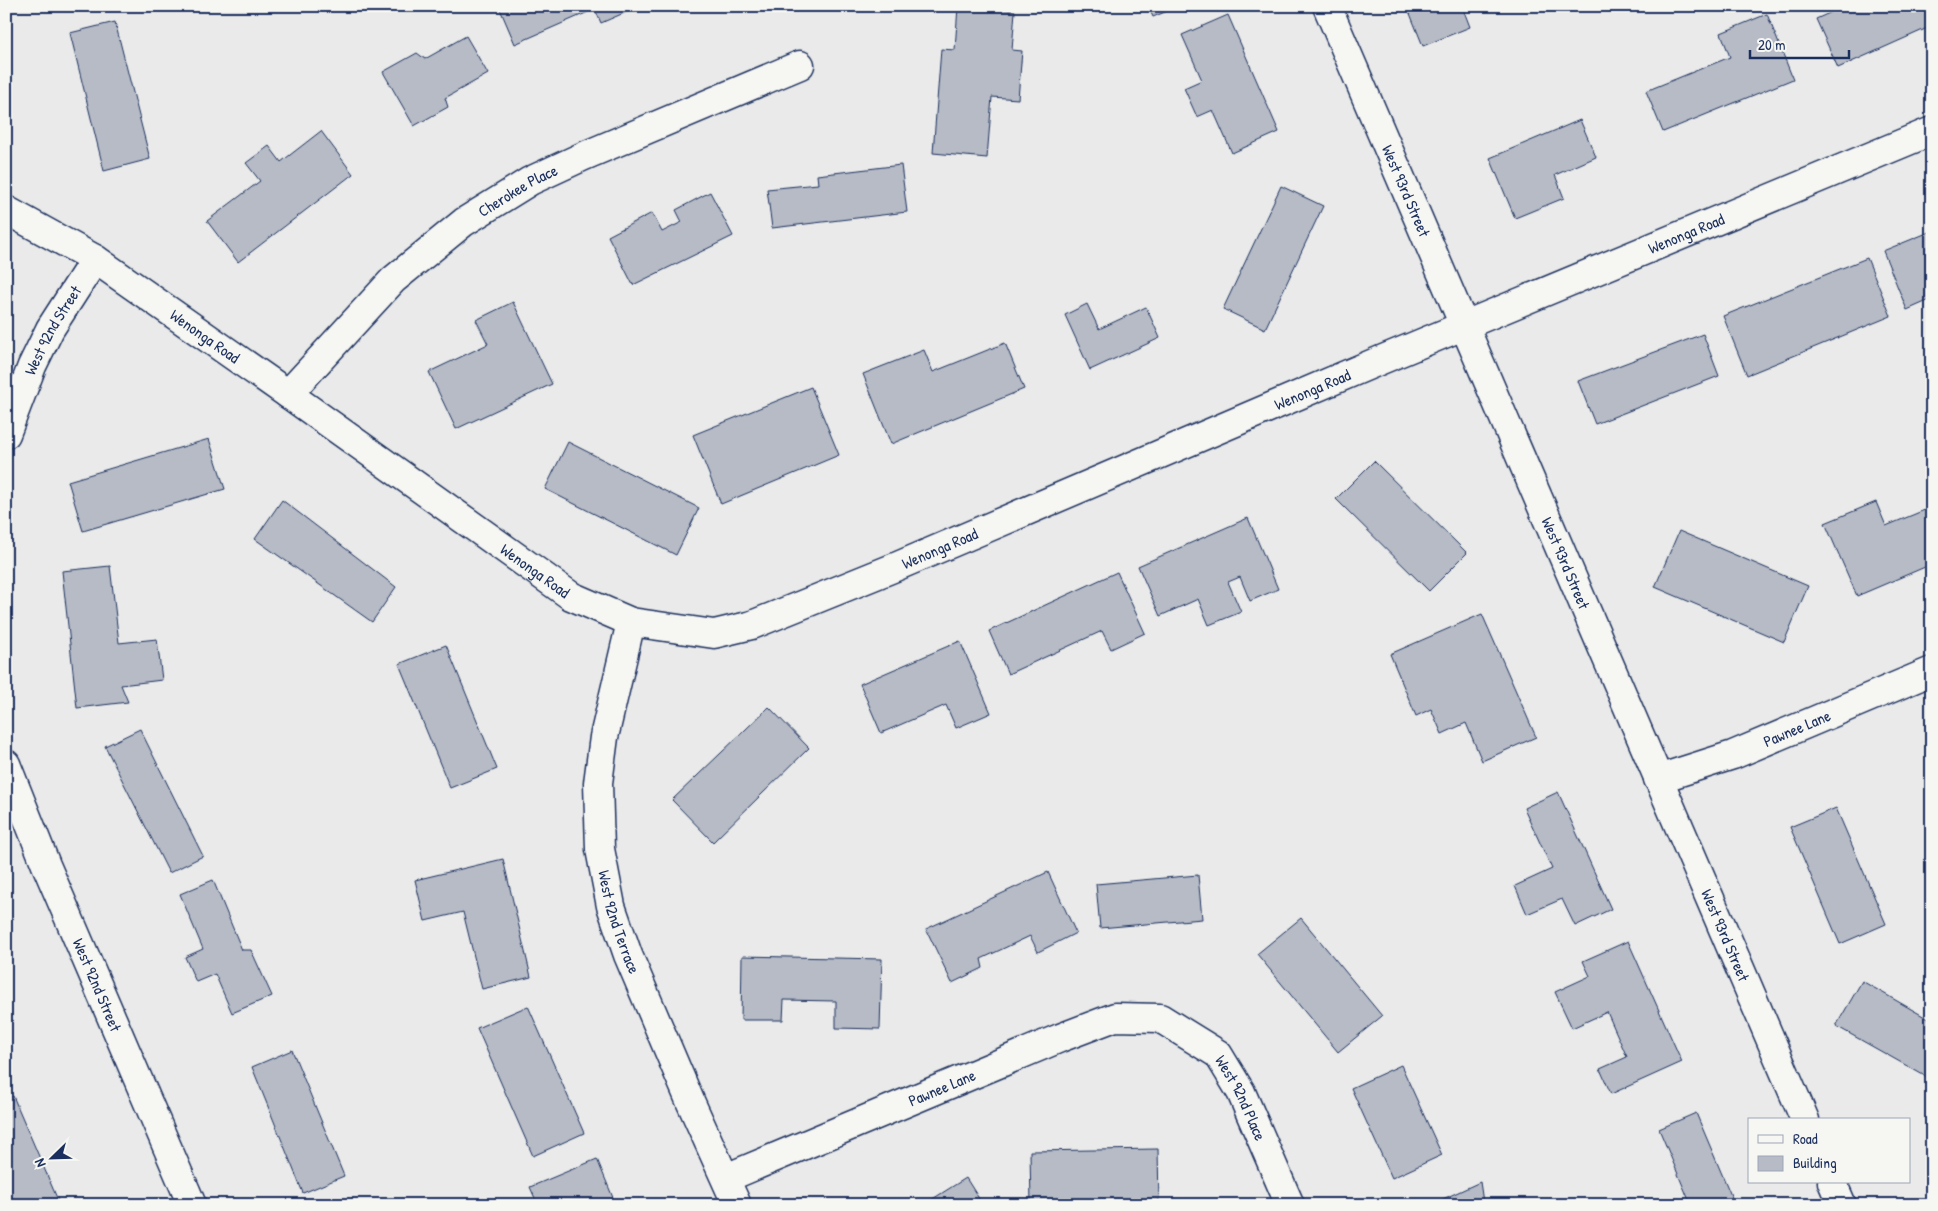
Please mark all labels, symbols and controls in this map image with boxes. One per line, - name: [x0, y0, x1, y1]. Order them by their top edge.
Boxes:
- scale bar: [1750, 28, 1849, 60]
- text: 20 m: [1758, 34, 1785, 55]
- street label: West 93rd Street: [1377, 141, 1436, 241]
- street label: Cherokee Place: [474, 159, 561, 222]
- street label: Wenonga Road: [1645, 208, 1727, 259]
- street label: West 92nd Street: [19, 281, 86, 378]
- street label: Wenonga Road: [166, 304, 244, 368]
- street label: Wenonga Road: [1271, 363, 1354, 415]
- street label: West 93rd Street: [1537, 513, 1596, 613]
- street label: Wenonga Road: [898, 522, 981, 574]
- street label: Wenonga Road: [496, 538, 574, 603]
- street label: Pawnee Lane: [1760, 704, 1834, 752]
- street label: West 92nd Terrace: [593, 868, 646, 978]
- street label: West 93rd Street: [1696, 886, 1755, 985]
- street label: West 92nd Street: [68, 935, 127, 1035]
- street label: West 92nd Place: [1210, 1051, 1272, 1144]
- street label: Pawnee Lane: [905, 1063, 979, 1111]
- legend: [1748, 1118, 1910, 1184]
- text: Road: [1793, 1128, 1818, 1149]
- north arrow: [28, 1134, 78, 1184]
- text: Building: [1793, 1152, 1837, 1173]
- text: N: [29, 1156, 50, 1170]

